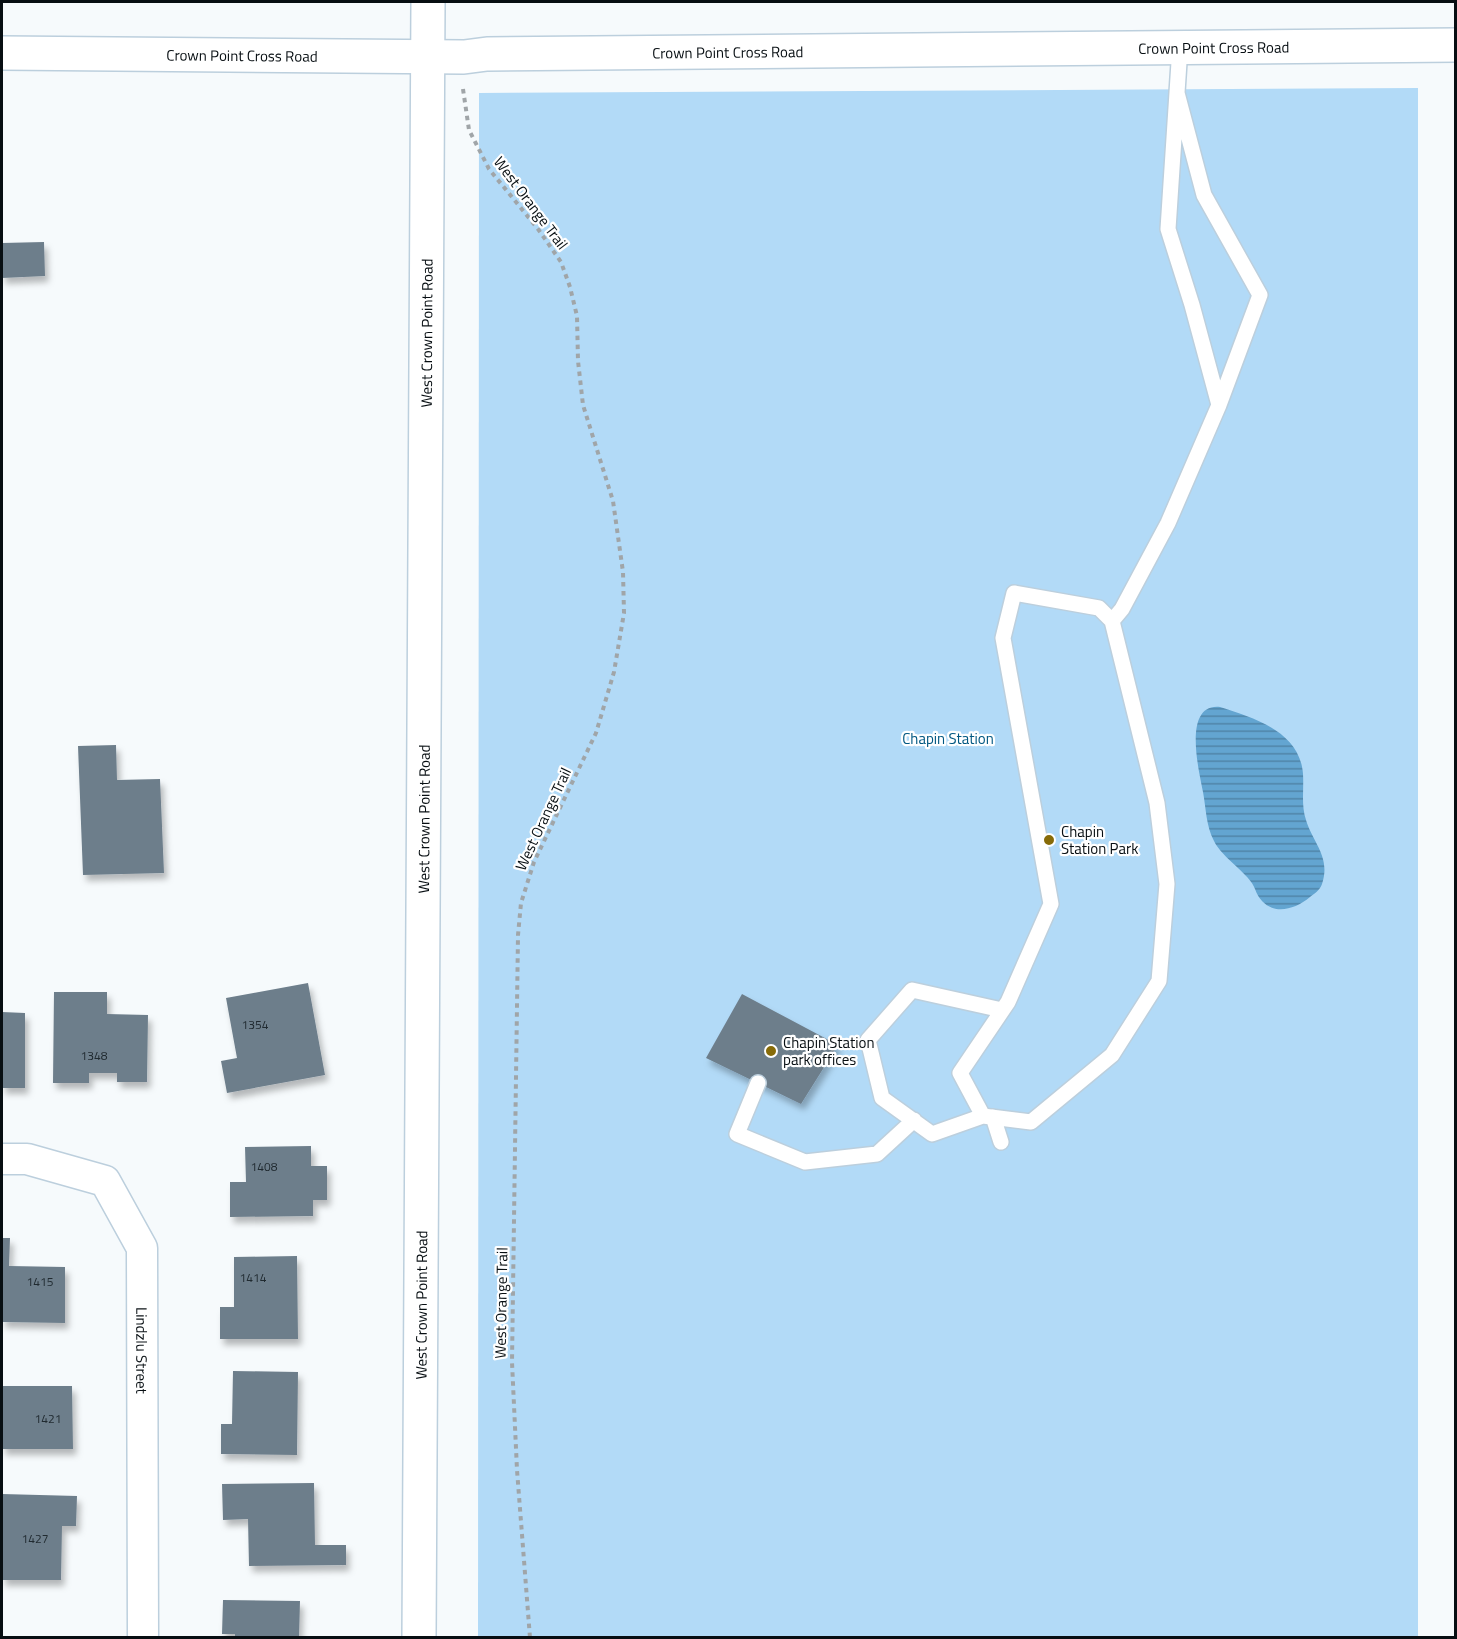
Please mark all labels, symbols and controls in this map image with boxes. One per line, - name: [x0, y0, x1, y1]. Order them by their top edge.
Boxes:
- street label: Crown Point Cross Road: [1138, 35, 1290, 59]
- street label: Crown Point Cross Road: [652, 40, 804, 64]
- street label: Crown Point Cross Road: [166, 43, 318, 67]
- street label: West Orange Trail: [488, 152, 574, 254]
- street label: West Crown Point Road: [414, 258, 438, 408]
- park label: Chapin Station: [902, 727, 994, 750]
- street label: West Crown Point Road: [412, 744, 435, 894]
- street label: West Orange Trail: [509, 764, 577, 874]
- place label: Chapin Station Park: [1061, 820, 1138, 860]
- marker: Chapin Station Park: [1042, 833, 1056, 847]
- house number: 1354: [242, 1015, 269, 1034]
- place label: Chapin Station park offices: [783, 1031, 875, 1071]
- marker: Chapin Station park offices: [764, 1044, 778, 1058]
- house number: 1348: [81, 1046, 108, 1065]
- house number: 1408: [251, 1157, 278, 1176]
- street label: West Crown Point Road: [409, 1230, 433, 1380]
- street label: West Orange Trail: [489, 1247, 513, 1359]
- house number: 1414: [240, 1268, 267, 1287]
- house number: 1415: [27, 1272, 54, 1291]
- street label: Lindzlu Street: [131, 1307, 154, 1395]
- house number: 1421: [35, 1409, 61, 1428]
- house number: 1427: [22, 1529, 48, 1548]

